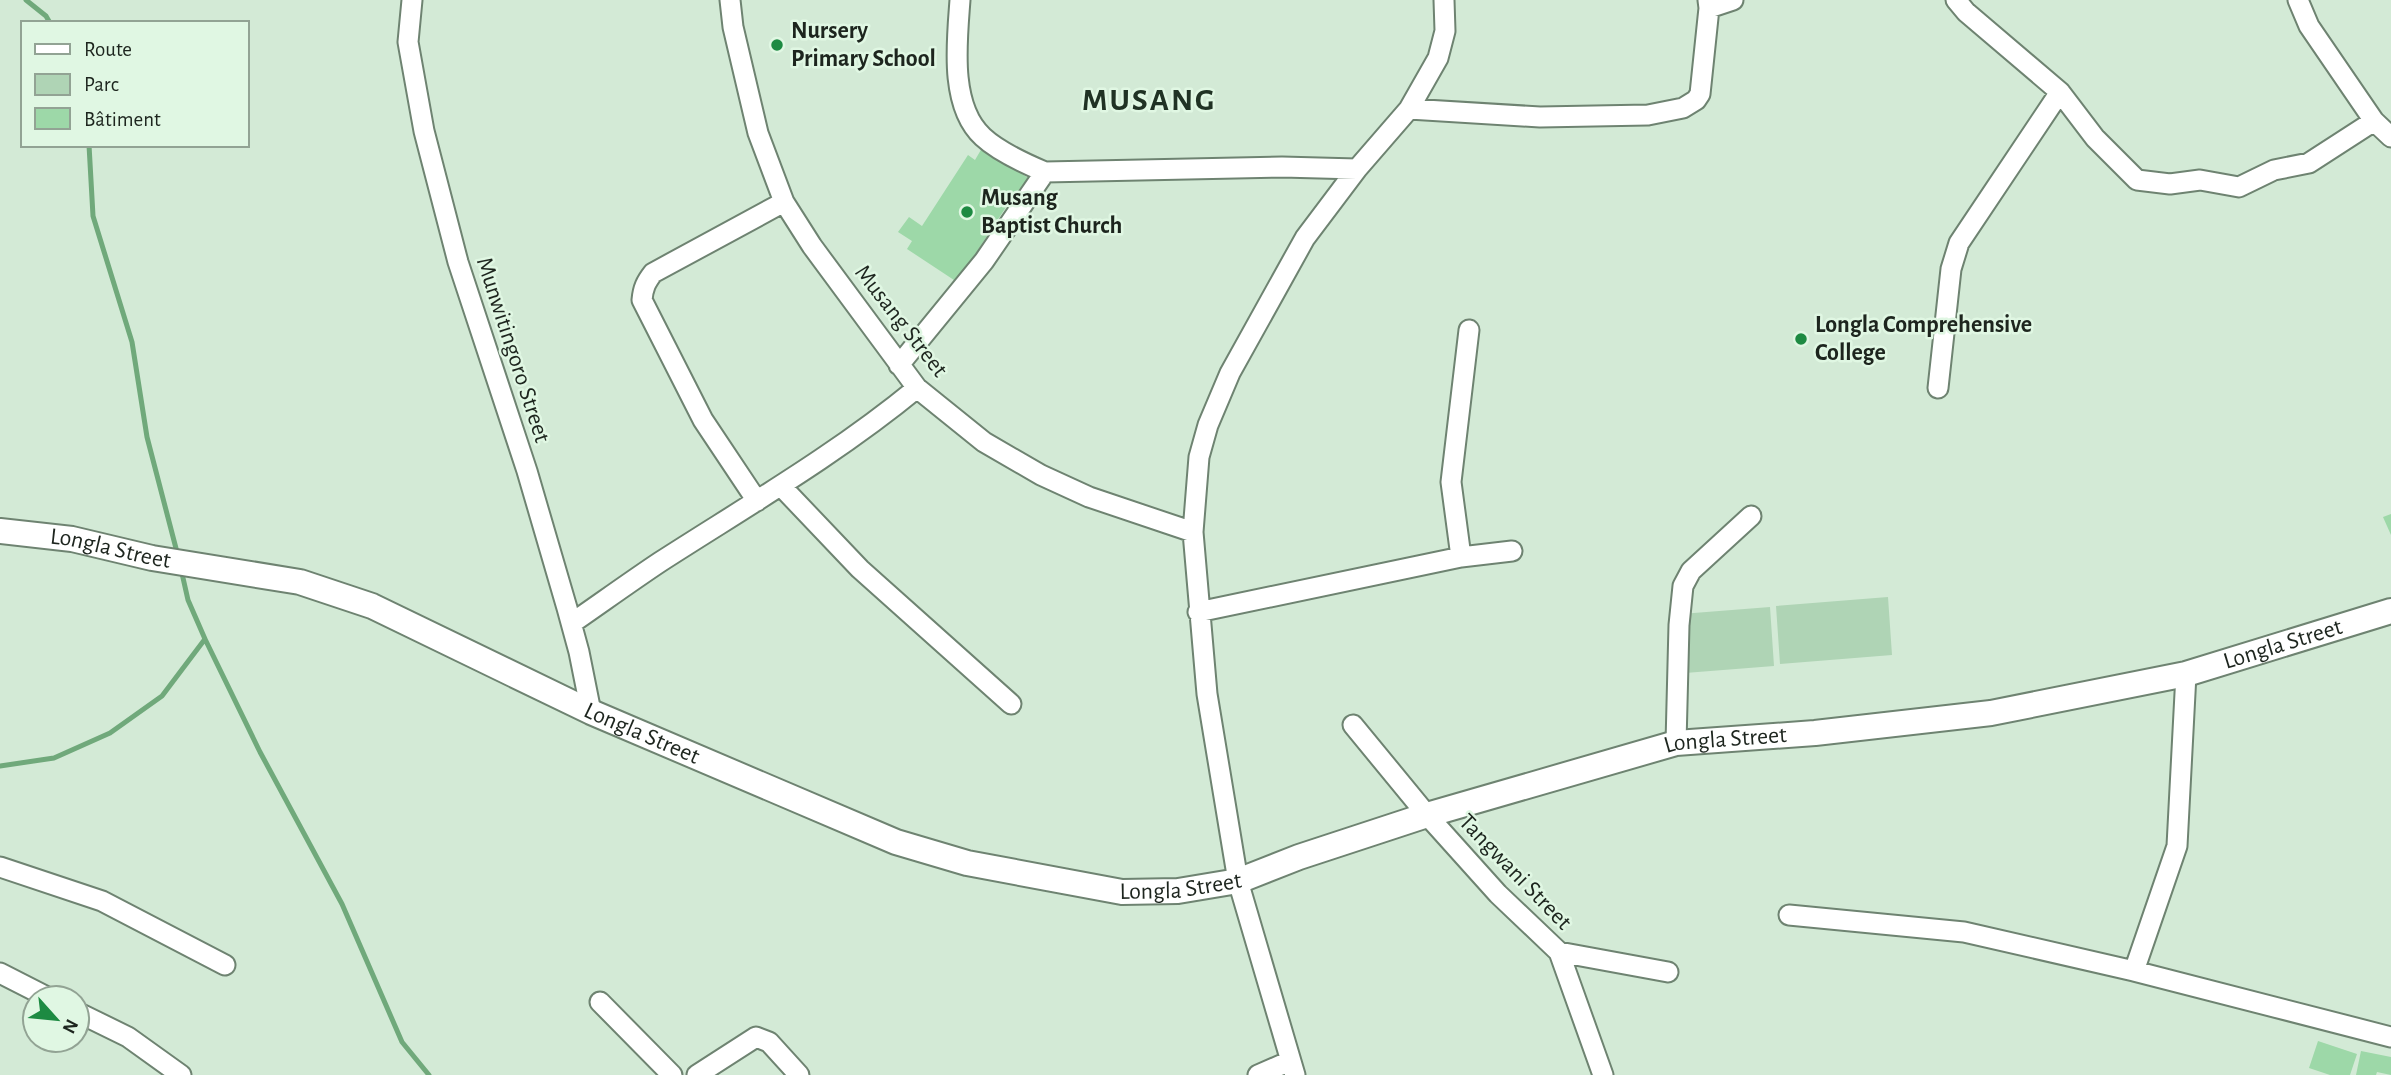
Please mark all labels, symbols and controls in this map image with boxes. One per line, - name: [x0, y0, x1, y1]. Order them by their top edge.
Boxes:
- place label: Nursery Primary School: [791, 19, 936, 71]
- legend: [21, 21, 248, 147]
- marker: Nursery Primary School: [769, 37, 785, 53]
- text: Route: [84, 39, 132, 60]
- text: Parc: [84, 74, 119, 95]
- district label: MUSANG: [1082, 84, 1216, 116]
- text: Bâtiment: [84, 109, 161, 130]
- place label: Musang Baptist Church: [981, 186, 1122, 238]
- marker: Musang Baptist Church: [959, 204, 975, 220]
- street label: Munwitingoro Street: [472, 254, 554, 446]
- street label: Musang Street: [850, 260, 952, 382]
- place label: Longla Comprehensive College: [1815, 313, 2032, 365]
- marker: Longla Comprehensive College: [1793, 331, 1809, 347]
- street label: Longla Street: [49, 525, 173, 573]
- street label: Longla Street: [2221, 615, 2345, 674]
- street label: Longla Street: [580, 698, 703, 769]
- street label: Longla Street: [1661, 723, 1788, 758]
- street label: Tangwani Street: [1454, 810, 1576, 935]
- street label: Longla Street: [1119, 869, 1244, 904]
- north arrow: [21, 984, 91, 1054]
- text: N: [58, 1016, 81, 1036]

